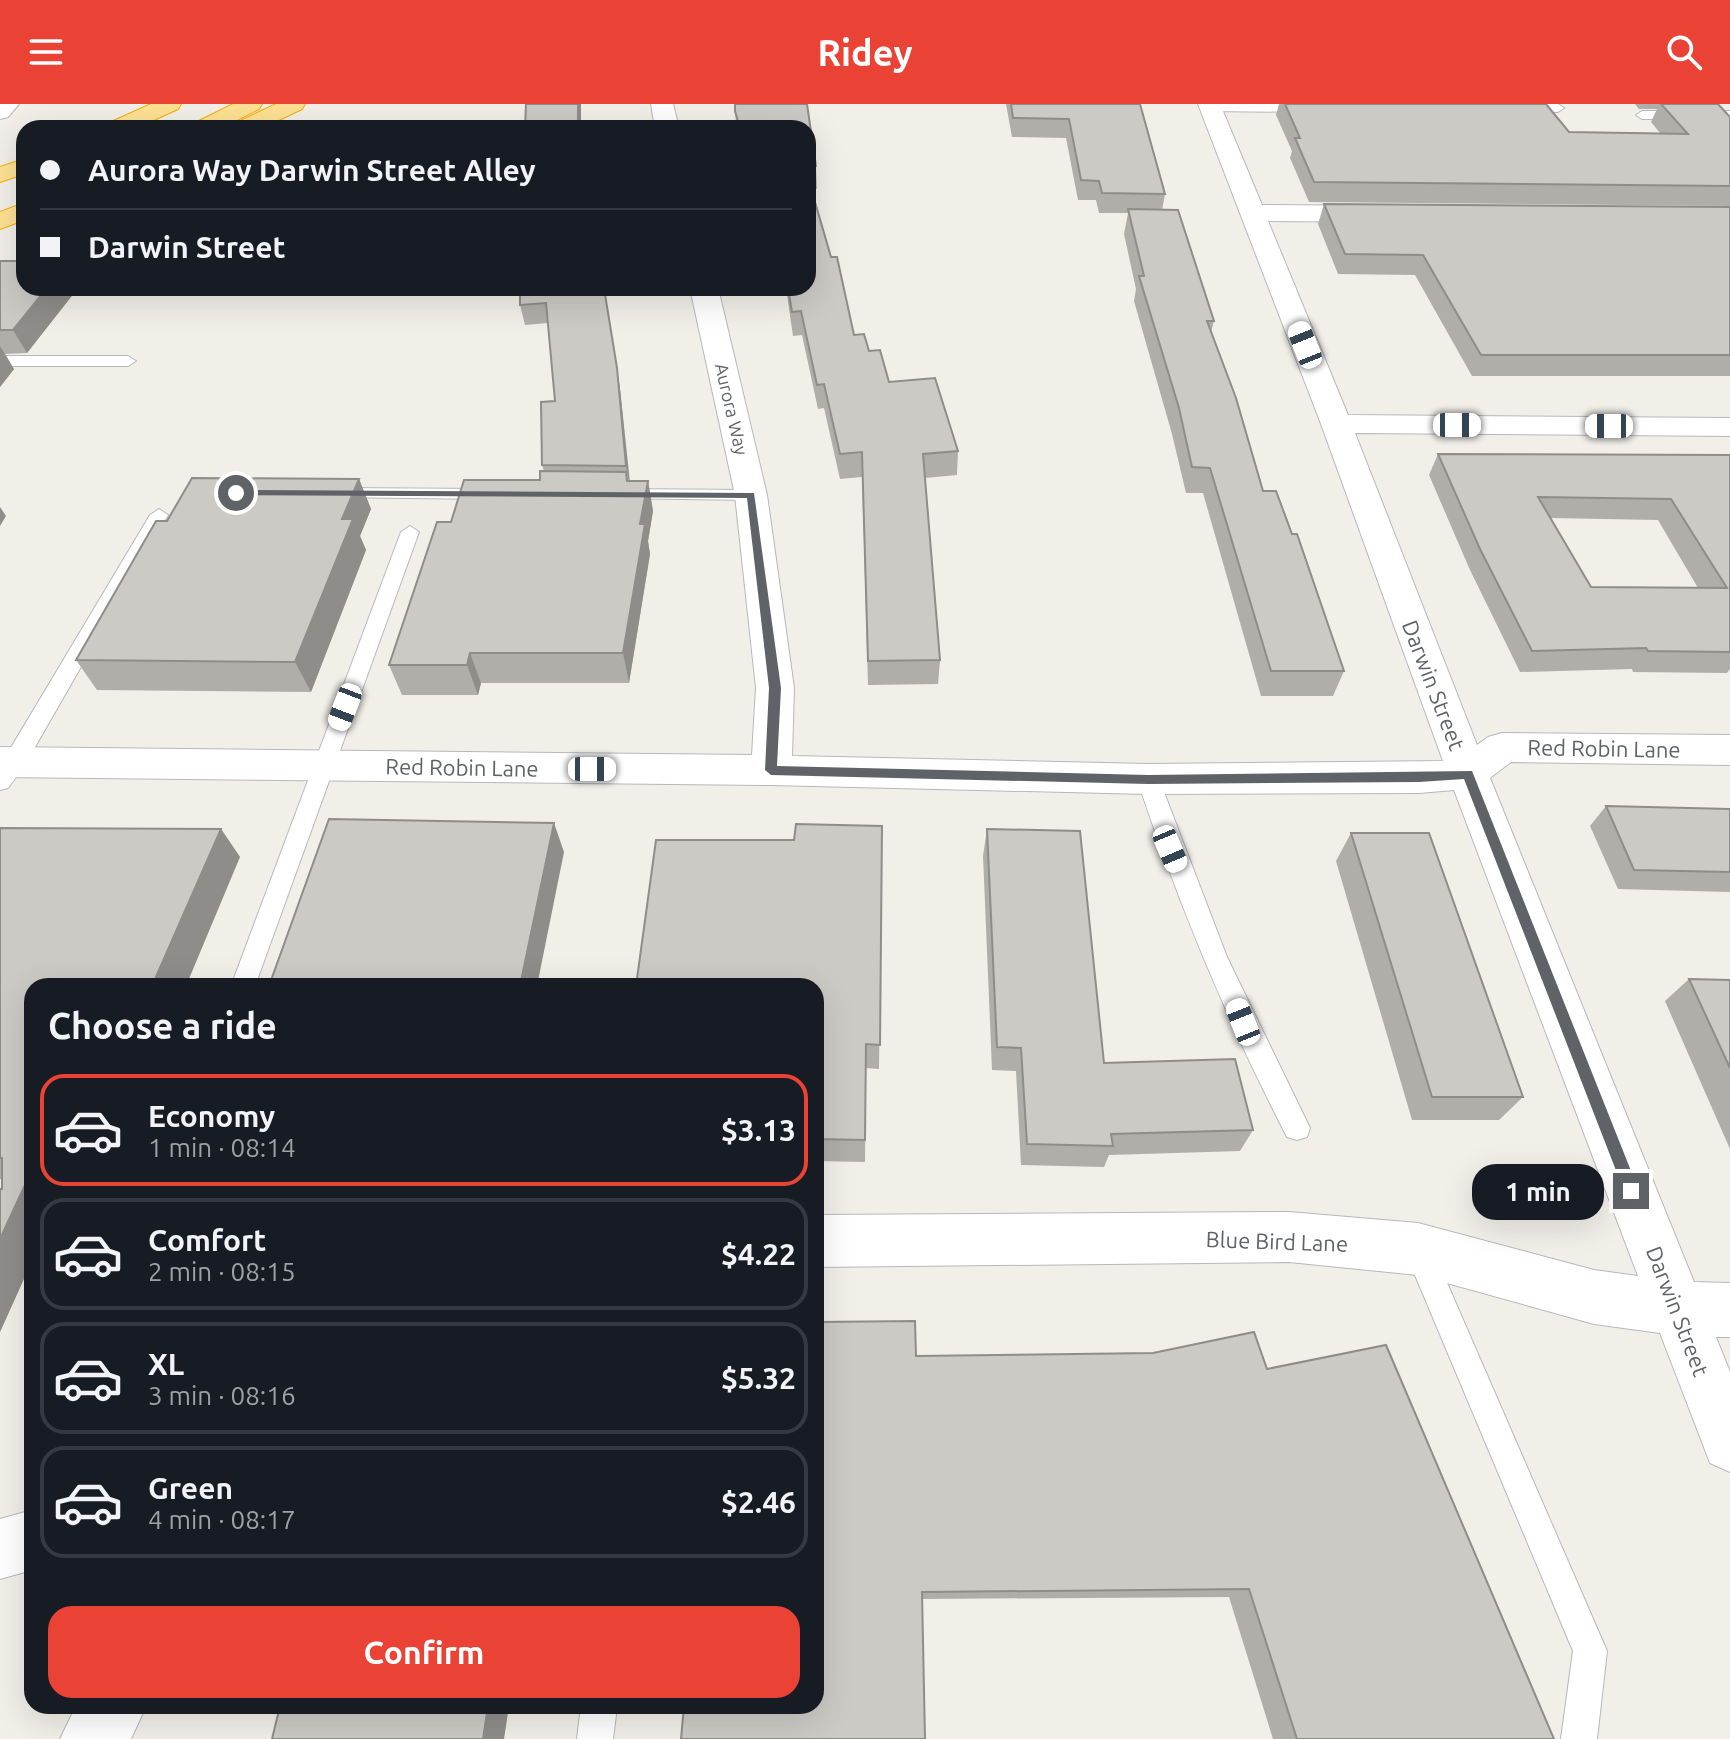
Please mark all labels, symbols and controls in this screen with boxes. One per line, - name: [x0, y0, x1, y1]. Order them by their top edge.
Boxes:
- icon: menu: [24, 30, 68, 74]
- icon: search: [1662, 30, 1706, 74]
- text: Ridey: [817, 32, 913, 73]
- text: Aurora Way Darwin Street Alley: [88, 153, 536, 187]
- text: Darwin Street: [88, 230, 285, 264]
- car: [1285, 318, 1325, 372]
- street label: Aurora Way: [712, 361, 752, 457]
- car: [1433, 413, 1481, 437]
- car: [1585, 414, 1633, 438]
- route start: [218, 475, 254, 511]
- street label: Darwin Street: [1398, 617, 1470, 754]
- car: [325, 680, 365, 734]
- street label: Red Robin Lane: [1527, 734, 1681, 762]
- street label: Red Robin Lane: [385, 753, 539, 781]
- car: [568, 757, 616, 781]
- car: [1150, 822, 1190, 876]
- car: [1223, 995, 1263, 1049]
- text: Choose a ride: [48, 1005, 277, 1046]
- icon: car: [52, 1094, 124, 1166]
- text: Economy: [148, 1099, 275, 1133]
- text: $3.13: [721, 1113, 796, 1147]
- text: 1 min · 08:14: [148, 1133, 296, 1162]
- callout: 1 min: [1471, 1163, 1603, 1219]
- route end: [1613, 1173, 1649, 1209]
- text: 1 min: [1505, 1177, 1571, 1206]
- icon: car: [52, 1218, 124, 1290]
- text: Comfort: [148, 1223, 266, 1257]
- street label: Blue Bird Lane: [1205, 1226, 1349, 1256]
- text: $4.22: [721, 1237, 796, 1271]
- street label: Darwin Street: [1642, 1243, 1714, 1380]
- text: 2 min · 08:15: [148, 1257, 296, 1286]
- icon: car: [52, 1342, 124, 1414]
- text: XL: [148, 1347, 184, 1381]
- text: $5.32: [721, 1361, 796, 1395]
- text: 3 min · 08:16: [148, 1381, 296, 1410]
- icon: car: [52, 1466, 124, 1538]
- text: Green: [148, 1471, 233, 1505]
- text: $2.46: [721, 1485, 796, 1519]
- text: 4 min · 08:17: [148, 1505, 296, 1534]
- button: Confirm: [48, 1606, 800, 1698]

